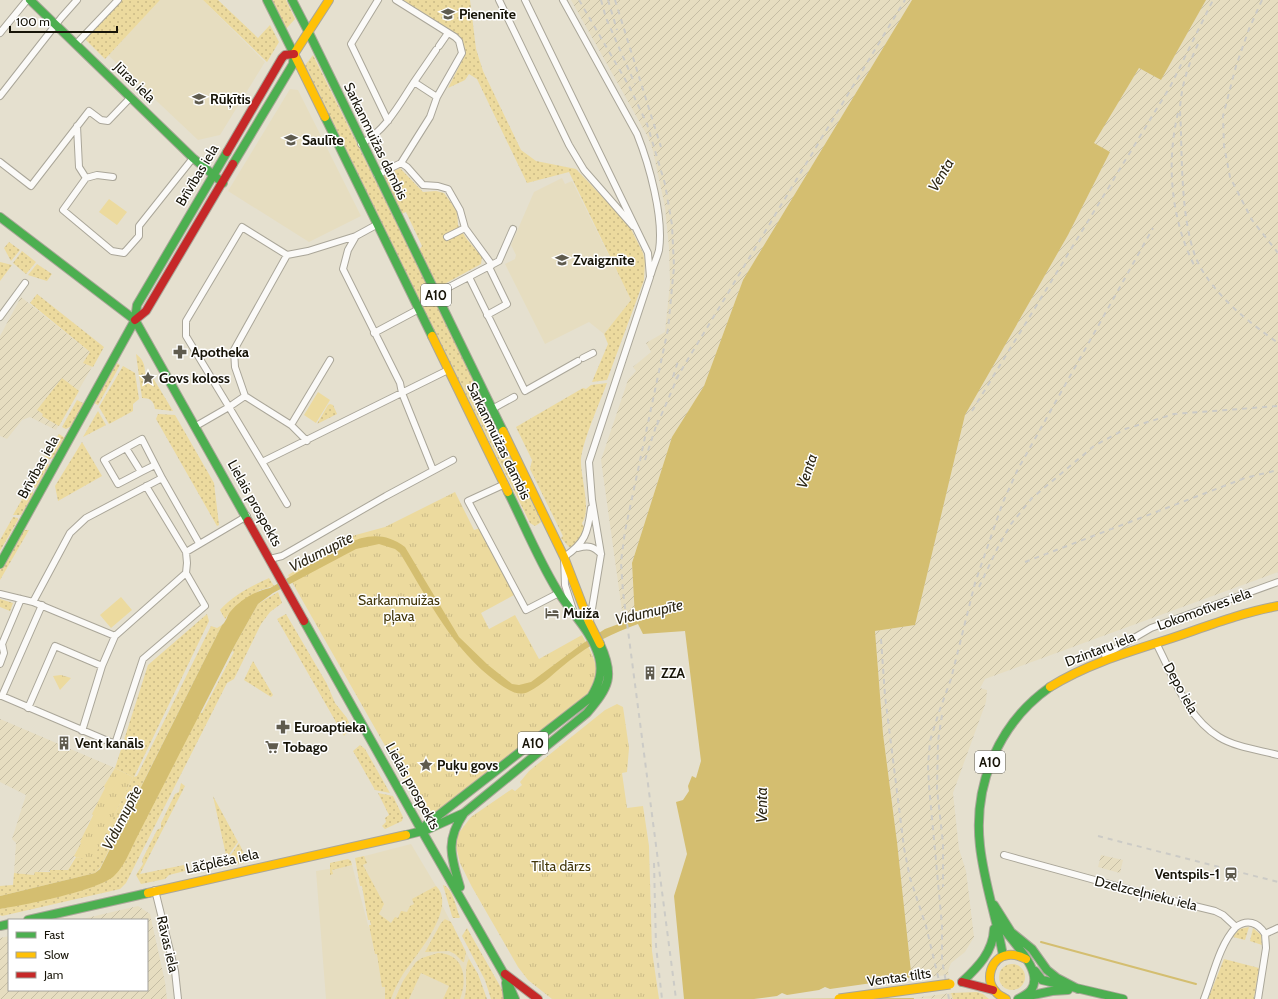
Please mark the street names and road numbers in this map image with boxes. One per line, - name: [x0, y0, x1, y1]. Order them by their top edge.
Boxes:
- street label: Jūras iela: [110, 57, 160, 106]
- street label: Sarkanmuižas dambis: [340, 79, 412, 203]
- street label: Brīvības iela: [171, 141, 223, 209]
- road number: A10: [421, 284, 451, 306]
- street label: Sarkanmuižas dambis: [463, 379, 535, 503]
- street label: Brīvības iela: [13, 432, 63, 502]
- street label: Lielais prospekts: [224, 456, 286, 550]
- street label: Lokomotīves iela: [1154, 584, 1254, 634]
- street label: Dzintaru iela: [1062, 627, 1138, 671]
- street label: Depo iela: [1160, 659, 1203, 717]
- road number: A10: [518, 732, 548, 754]
- street label: Lielais prospekts: [382, 739, 444, 833]
- road number: A10: [975, 751, 1005, 773]
- street label: Lāčplēša iela: [184, 844, 260, 878]
- street label: Dzelzceļnieku iela: [1093, 872, 1199, 915]
- street label: Rāvas iela: [153, 914, 183, 974]
- street label: Ventas tilts: [866, 964, 932, 990]

